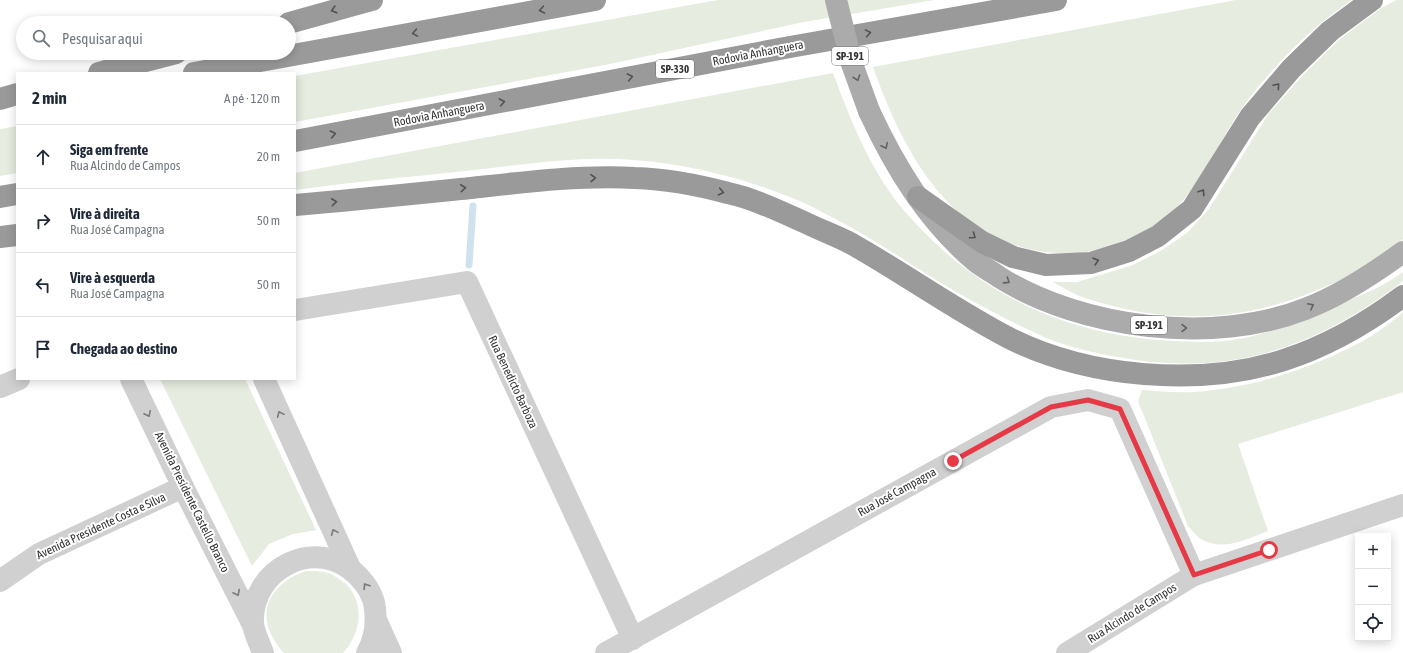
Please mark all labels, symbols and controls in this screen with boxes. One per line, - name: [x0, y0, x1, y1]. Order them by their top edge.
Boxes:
- one-way arrow: [539, 5, 546, 13]
- one-way arrow: [331, 6, 338, 14]
- search box: [16, 16, 296, 60]
- icon: search: [30, 27, 52, 49]
- one-way arrow: [411, 28, 418, 37]
- text: Pesquisar aqui: [62, 30, 143, 47]
- one-way arrow: [865, 30, 871, 38]
- street label: Rodovia Anhanguera: [712, 37, 804, 69]
- road number: SP-191: [832, 47, 868, 65]
- road number: SP-330: [656, 60, 694, 78]
- one-way arrow: [627, 74, 633, 82]
- one-way arrow: [853, 74, 861, 81]
- one-way arrow: [1273, 83, 1280, 91]
- text: 2 min: [32, 88, 67, 108]
- text: A pé · 120 m: [224, 91, 280, 106]
- street label: Rodovia Anhanguera: [393, 98, 485, 130]
- one-way arrow: [499, 98, 505, 106]
- one-way arrow: [330, 130, 336, 138]
- text: Siga em frente: [70, 141, 148, 158]
- one-way arrow: [880, 142, 888, 150]
- icon: ahead: [32, 146, 54, 168]
- text: 20 m: [257, 149, 280, 164]
- text: Rua Alcindo de Campos: [70, 158, 180, 173]
- one-way arrow: [590, 173, 596, 182]
- one-way arrow: [460, 184, 466, 193]
- one-way arrow: [718, 187, 725, 195]
- one-way arrow: [1198, 189, 1205, 196]
- one-way arrow: [331, 197, 337, 206]
- text: Vire à direita: [70, 205, 140, 222]
- icon: right: [32, 210, 54, 232]
- text: 50 m: [257, 213, 280, 228]
- text: Rua José Campagna: [70, 222, 165, 237]
- one-way arrow: [969, 231, 976, 239]
- one-way arrow: [1093, 257, 1100, 266]
- text: Vire à esquerda: [70, 269, 155, 286]
- icon: left: [32, 274, 54, 296]
- one-way arrow: [1002, 276, 1009, 283]
- text: 50 m: [257, 277, 280, 292]
- text: Rua José Campagna: [70, 286, 165, 301]
- one-way arrow: [1307, 304, 1315, 311]
- road number: SP-191: [1131, 316, 1167, 334]
- one-way arrow: [1181, 324, 1187, 332]
- street label: Rua Benedicto Barboza: [485, 333, 541, 431]
- icon: arrive: [32, 338, 54, 360]
- text: Chegada ao destino: [70, 340, 178, 357]
- one-way arrow: [143, 410, 151, 417]
- one-way arrow: [277, 411, 285, 418]
- street label: Avenida Presidente Castello Branco: [152, 429, 232, 575]
- route end: [944, 452, 962, 470]
- street label: Rua José Campagna: [855, 465, 939, 519]
- street label: Avenida Presidente Costa e Silva: [34, 490, 168, 562]
- one-way arrow: [331, 529, 339, 537]
- map controls: [1355, 533, 1391, 641]
- button: +: [1355, 533, 1391, 569]
- route start: [1260, 541, 1278, 559]
- button: −: [1355, 569, 1391, 605]
- street label: Rua Alcindo de Campos: [1085, 580, 1179, 646]
- one-way arrow: [363, 583, 371, 590]
- one-way arrow: [232, 589, 240, 597]
- button: locate: [1355, 605, 1391, 641]

